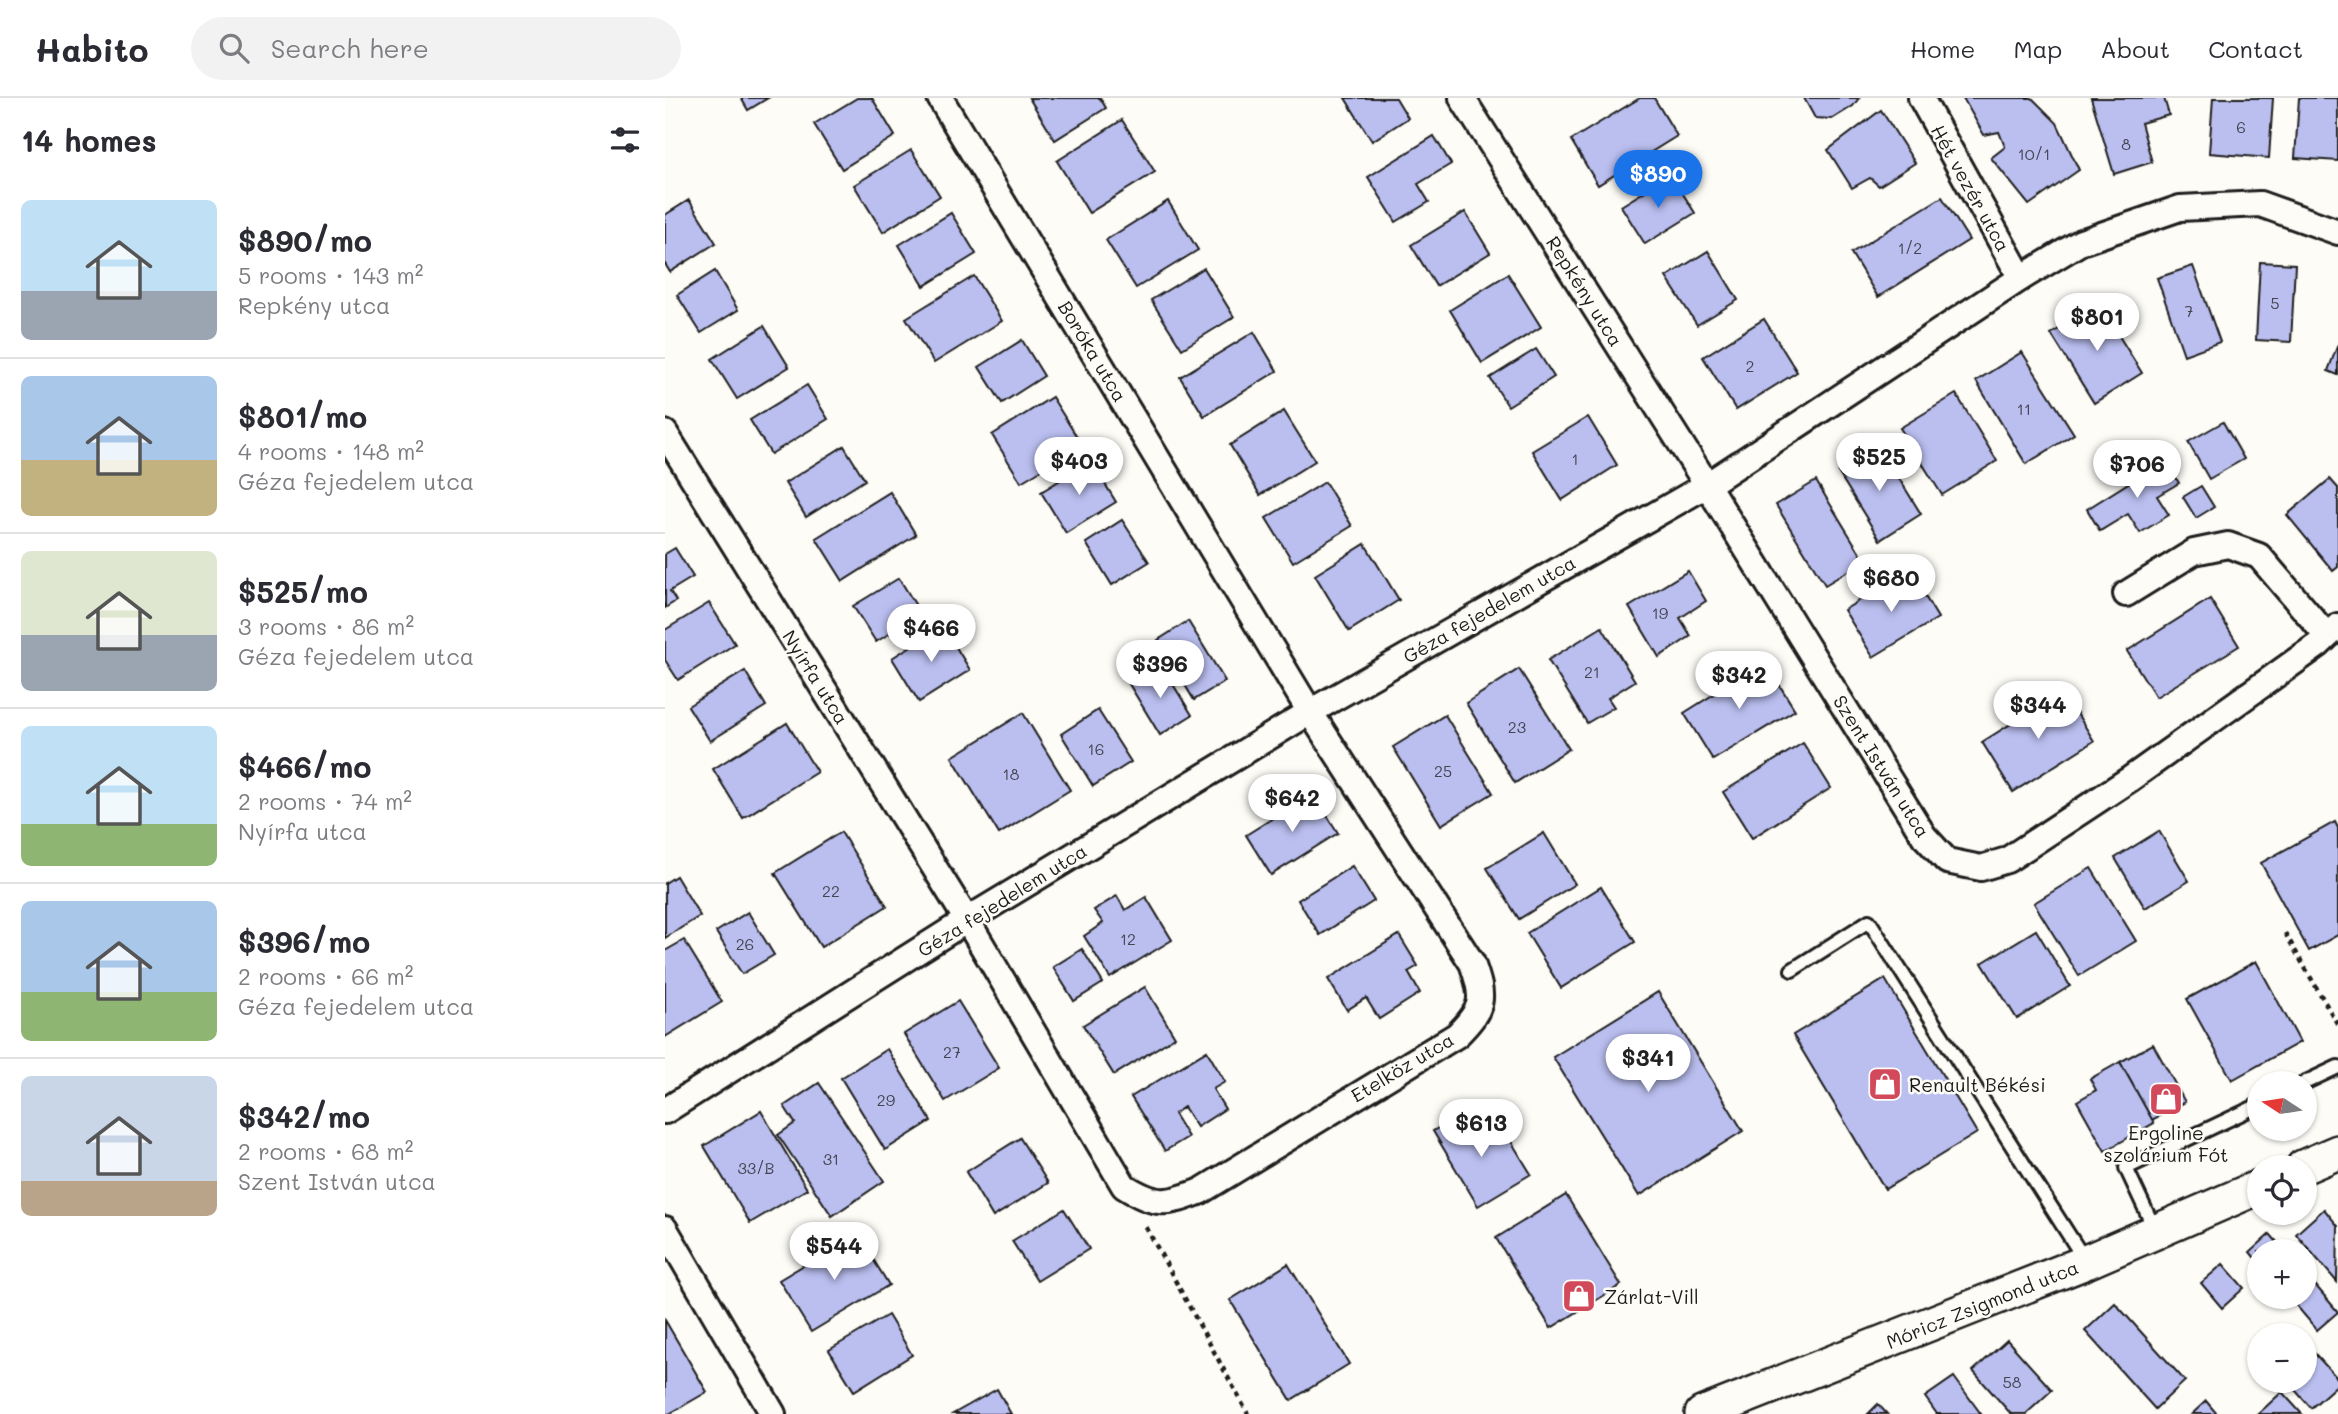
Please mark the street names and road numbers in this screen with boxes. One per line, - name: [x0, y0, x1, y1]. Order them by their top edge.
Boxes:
- street label: Hét vezér utca: [1926, 120, 2016, 256]
- street label: Repkény utca: [1541, 231, 1629, 351]
- street label: Boróka utca: [1053, 296, 1133, 406]
- street label: Géza fejedelem utca: [1398, 549, 1580, 669]
- street label: Nyírfa utca: [777, 625, 855, 729]
- street label: Szent István utca: [1828, 690, 1936, 842]
- street label: Géza fejedelem utca: [913, 838, 1091, 962]
- street label: Etelköz utca: [1346, 1027, 1458, 1107]
- street label: Móricz Zsigmond utca: [1882, 1254, 2082, 1354]

